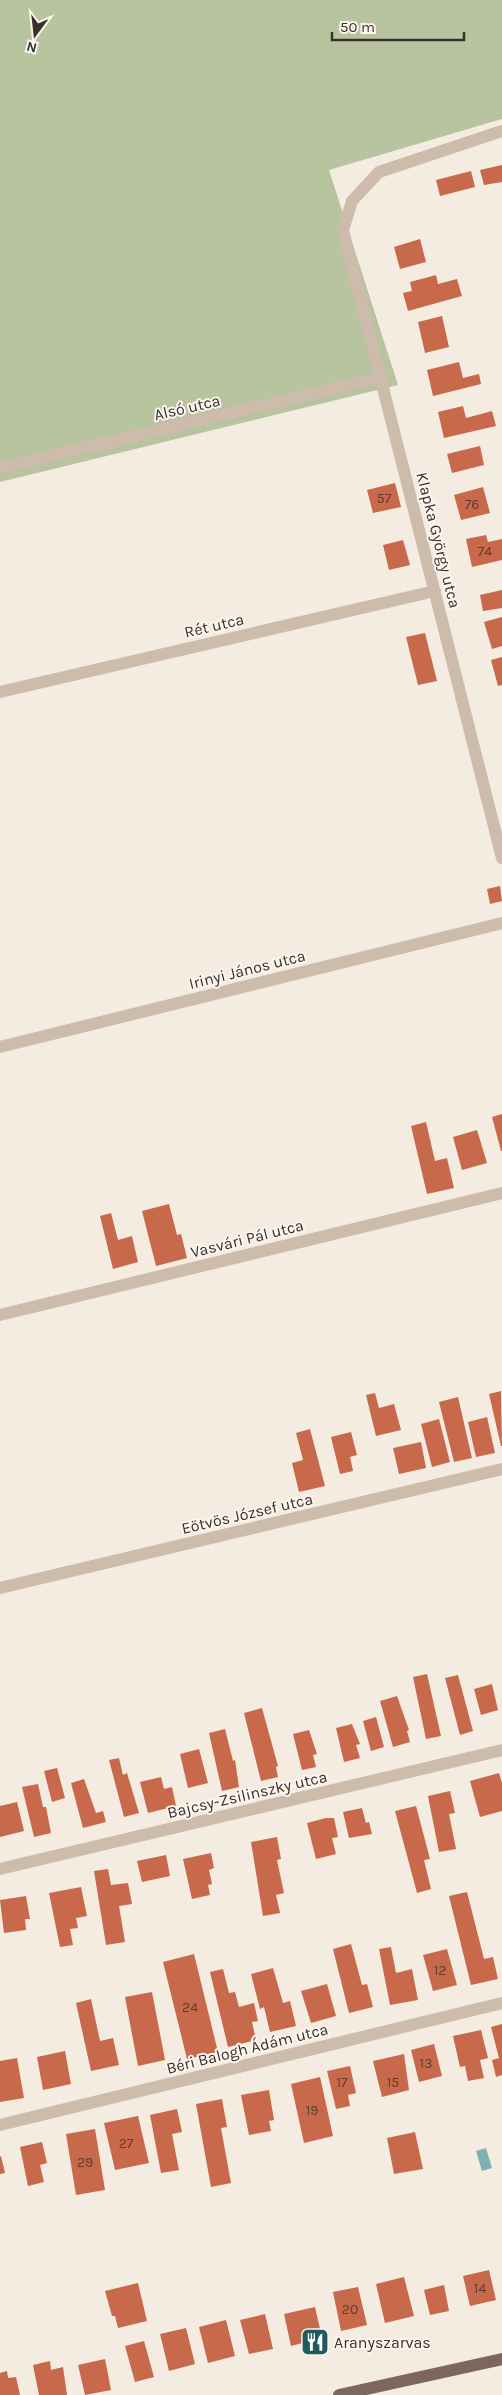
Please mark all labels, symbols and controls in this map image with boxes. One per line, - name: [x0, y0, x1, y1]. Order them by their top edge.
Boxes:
- north arrow: [10, 10, 60, 60]
- scale bar: [332, 10, 464, 42]
- text: 50 m: [340, 18, 375, 36]
- text: N: [25, 38, 39, 57]
- street label: Alsó utca: [152, 391, 222, 424]
- street label: Klapka György utca: [412, 470, 465, 610]
- house number: 57: [377, 490, 392, 507]
- house number: 76: [465, 496, 479, 513]
- house number: 74: [478, 543, 492, 560]
- street label: Rét utca: [182, 609, 246, 642]
- street label: Irinyi János utca: [187, 946, 307, 993]
- street label: Vasvári Pál utca: [189, 1215, 306, 1262]
- street label: Eötvös József utca: [180, 1489, 315, 1538]
- street label: Bajcsy-Zsilinszky utca: [165, 1767, 329, 1822]
- house number: 12: [434, 1962, 446, 1979]
- house number: 24: [182, 1999, 198, 2016]
- street label: Béri Balogh Ádám utca: [164, 2019, 330, 2078]
- house number: 13: [420, 2055, 432, 2072]
- house number: 17: [336, 2074, 348, 2091]
- house number: 15: [387, 2074, 399, 2091]
- house number: 19: [306, 2102, 318, 2119]
- house number: 27: [119, 2135, 134, 2152]
- house number: 29: [77, 2154, 93, 2171]
- house number: 14: [474, 2280, 486, 2297]
- house number: 20: [342, 2301, 358, 2318]
- restaurant icon: Aranyszarvas: [300, 2327, 330, 2357]
- place label: Aranyszarvas: [334, 2333, 431, 2352]

